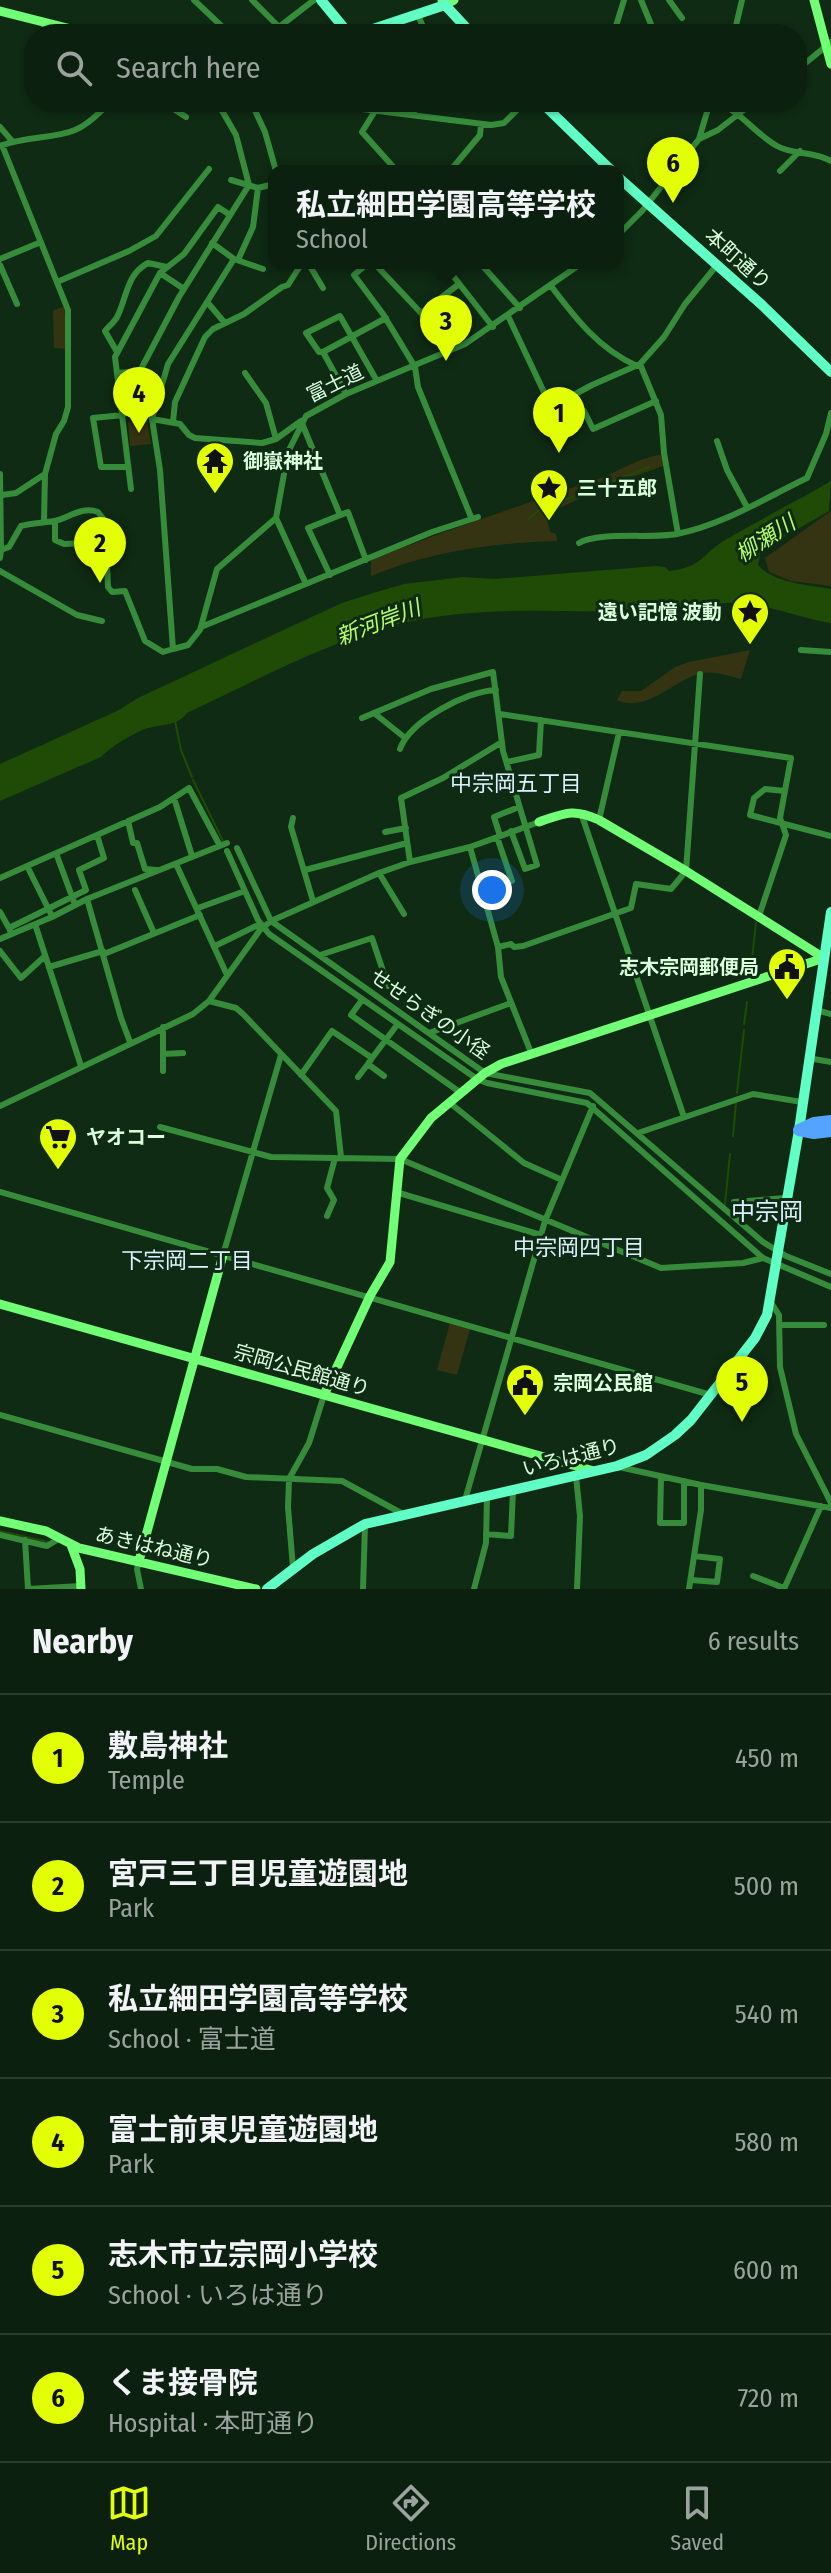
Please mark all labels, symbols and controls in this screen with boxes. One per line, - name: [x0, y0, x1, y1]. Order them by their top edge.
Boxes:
- search box: [24, 24, 807, 112]
- icon: search: [52, 46, 96, 90]
- text: Search here: [116, 50, 261, 86]
- pin: 6: [647, 137, 699, 203]
- popup: [268, 165, 624, 269]
- text: 私立細田学園高等学校: [296, 187, 596, 223]
- street label: 本町通り: [700, 223, 776, 295]
- text: School: [296, 224, 368, 255]
- pin: 3: [420, 295, 472, 361]
- street label: 富士道: [303, 359, 367, 407]
- pin: 4: [113, 367, 165, 433]
- pin: 1: [533, 387, 585, 453]
- temple icon: 御嶽神社: [194, 440, 236, 495]
- place label: 御嶽神社: [243, 449, 323, 473]
- place icon: 三十五郎: [528, 467, 570, 522]
- place label: 三十五郎: [577, 476, 657, 500]
- water label: 柳瀬川: [730, 508, 802, 568]
- pin: 2: [74, 517, 126, 583]
- place icon: 遠い記憶 波動: [729, 591, 771, 646]
- water label: 新河岸川: [332, 593, 426, 651]
- place label: 遠い記憶 波動: [598, 600, 722, 624]
- district label: 中宗岡五丁目: [450, 770, 582, 797]
- your location: [472, 870, 512, 910]
- public building icon: 志木宗岡郵便局: [766, 946, 808, 1001]
- place label: 志木宗岡郵便局: [619, 955, 759, 979]
- street label: せせらぎの小径: [366, 964, 494, 1064]
- supermarket icon: ヤオコー: [37, 1116, 79, 1171]
- place label: ヤオコー: [86, 1125, 166, 1149]
- district label: 中宗岡: [731, 1198, 803, 1226]
- district label: 中宗岡四丁目: [513, 1234, 645, 1261]
- district label: 下宗岡二丁目: [121, 1247, 253, 1274]
- street label: 宗岡公民館通り: [231, 1339, 373, 1401]
- pin: 5: [716, 1356, 768, 1422]
- public building icon: 宗岡公民館: [504, 1362, 546, 1417]
- place label: 宗岡公民館: [553, 1371, 653, 1395]
- street label: いろは通り: [520, 1433, 622, 1481]
- street label: あきはね通り: [93, 1522, 215, 1572]
- text: Nearby: [32, 1621, 133, 1662]
- text: 6 results: [708, 1626, 799, 1657]
- text: 敷島神社: [108, 1728, 228, 1764]
- text: 1: [53, 1743, 64, 1774]
- text: 450 m: [735, 1743, 799, 1774]
- text: Temple: [108, 1765, 185, 1796]
- text: 宮戸三丁目児童遊園地: [108, 1856, 408, 1892]
- text: 2: [52, 1871, 64, 1902]
- text: 500 m: [734, 1871, 799, 1902]
- text: Park: [108, 1893, 154, 1924]
- text: 私立細田学園高等学校: [108, 1981, 408, 2017]
- text: 3: [52, 1999, 64, 2030]
- text: 540 m: [735, 1999, 799, 2030]
- text: School · 富士道: [108, 2024, 276, 2055]
- text: 富士前東児童遊園地: [108, 2112, 378, 2148]
- text: 4: [51, 2127, 65, 2158]
- text: 580 m: [734, 2127, 799, 2158]
- text: Park: [108, 2149, 154, 2180]
- text: 志木市立宗岡小学校: [108, 2237, 378, 2273]
- text: 5: [52, 2255, 64, 2286]
- text: 600 m: [733, 2255, 799, 2286]
- text: School · いろは通り: [108, 2280, 328, 2311]
- text: くま接骨院: [108, 2365, 258, 2401]
- text: 6: [51, 2383, 65, 2414]
- text: 720 m: [738, 2383, 799, 2414]
- text: Hospital · 本町通り: [108, 2408, 318, 2439]
- tab: Map: [107, 2481, 151, 2556]
- tab: Directions: [365, 2481, 456, 2556]
- tab: Saved: [670, 2481, 724, 2556]

